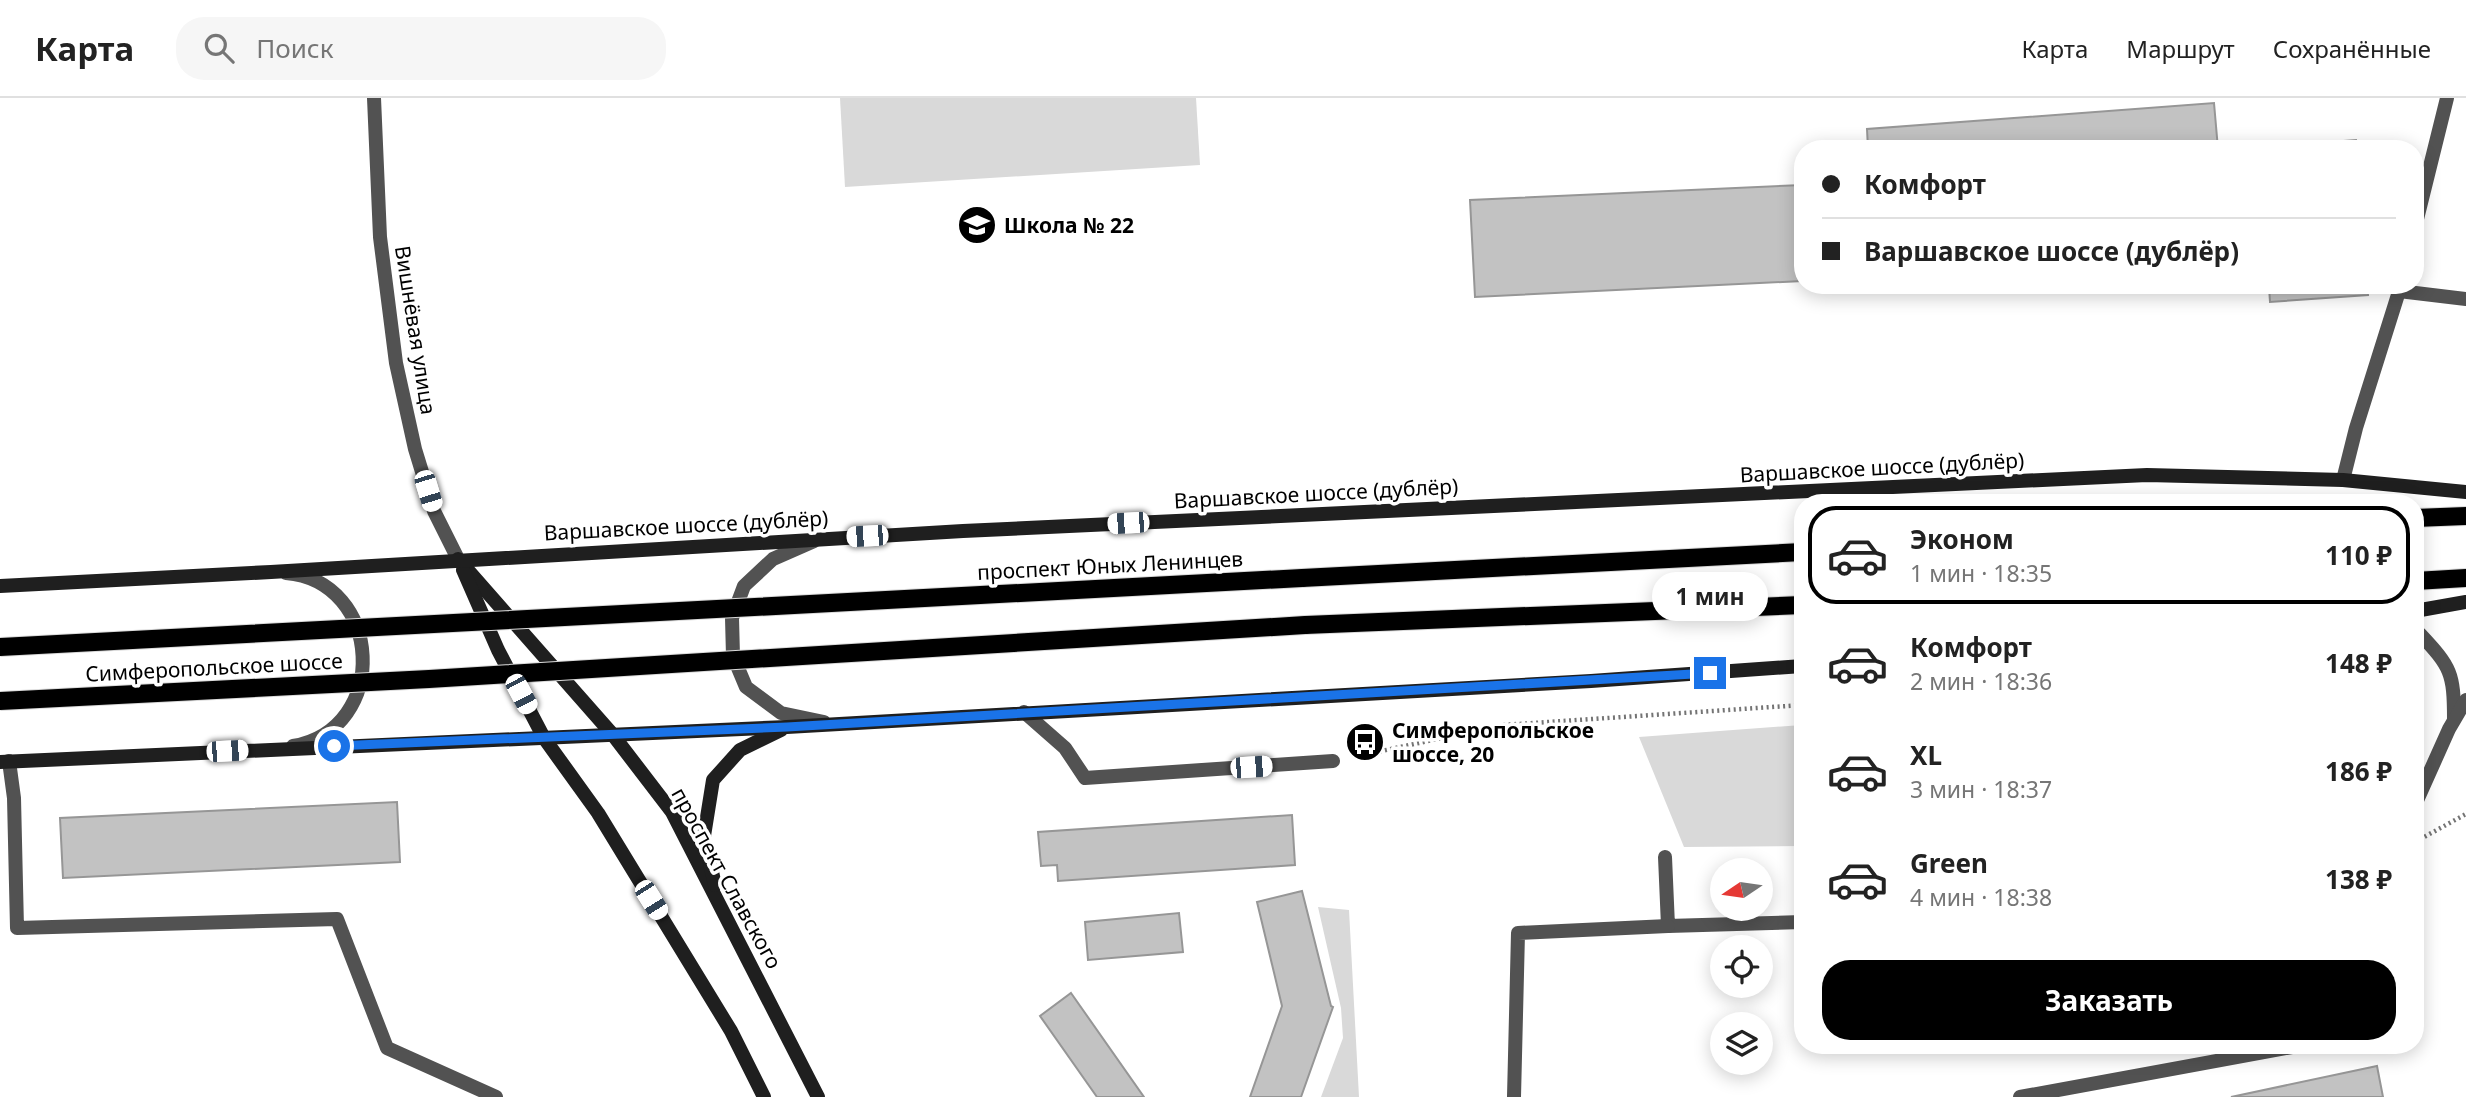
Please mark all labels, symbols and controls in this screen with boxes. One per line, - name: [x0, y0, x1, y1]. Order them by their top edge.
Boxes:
- search box: [176, 17, 666, 80]
- text: Карта: [35, 26, 134, 71]
- icon: search: [200, 29, 238, 67]
- text: Поиск: [256, 30, 333, 66]
- text: Карта: [2021, 32, 2088, 65]
- text: Маршрут: [2126, 32, 2235, 65]
- text: Сохранённые: [2273, 32, 2431, 65]
- text: Комфорт: [1864, 166, 1986, 202]
- school or university icon: Школа № 22: [956, 204, 998, 246]
- place label: Школа № 22: [1004, 211, 1134, 239]
- text: Варшавское шоссе (дублёр): [1864, 233, 2239, 269]
- street label: Вишнёвая улица: [389, 244, 443, 416]
- street label: Варшавское шоссе (дублёр): [1739, 446, 2025, 488]
- car: [412, 468, 445, 514]
- street label: Варшавское шоссе (дублёр): [1173, 472, 1459, 514]
- street label: Варшавское шоссе (дублёр): [543, 504, 829, 546]
- car: [1107, 511, 1150, 535]
- text: Эконом: [1910, 521, 2014, 557]
- car: [846, 524, 889, 548]
- icon: car: [1826, 524, 1889, 587]
- text: 110 ₽: [2325, 537, 2392, 573]
- street label: проспект Юных Ленинцев: [976, 544, 1244, 586]
- text: 1 мин · 18:35: [1910, 557, 2052, 589]
- callout: 1 мин: [1652, 572, 1768, 620]
- text: 1 мин: [1676, 580, 1744, 612]
- text: Комфорт: [1910, 629, 2032, 665]
- icon: car: [1826, 632, 1889, 695]
- text: 148 ₽: [2325, 645, 2392, 681]
- street label: Симферопольское шоссе: [85, 646, 343, 688]
- route end: [1694, 657, 1726, 689]
- text: 2 мин · 18:36: [1910, 665, 2052, 697]
- car: [502, 671, 541, 717]
- place label: Симферопольское шоссе, 20: [1392, 716, 1594, 768]
- bus stop icon: Симферопольское шоссе, 20: [1344, 721, 1386, 763]
- route start: [318, 730, 350, 762]
- text: XL: [1910, 737, 1942, 773]
- car: [206, 739, 249, 763]
- icon: car: [1826, 740, 1889, 803]
- text: 186 ₽: [2325, 753, 2392, 789]
- car: [1230, 755, 1273, 779]
- text: 3 мин · 18:37: [1910, 773, 2052, 805]
- street label: проспект Славского: [665, 782, 789, 974]
- text: Green: [1910, 845, 1988, 881]
- icon: car: [1826, 848, 1889, 911]
- north arrow: [1710, 858, 1773, 920]
- map controls: [1710, 858, 1773, 1075]
- text: 138 ₽: [2325, 861, 2392, 897]
- car: [631, 877, 672, 923]
- text: 4 мин · 18:38: [1910, 881, 2052, 913]
- button: locate: [1710, 935, 1773, 998]
- button: Заказать: [1822, 960, 2396, 1040]
- button: layers: [1710, 1012, 1773, 1075]

